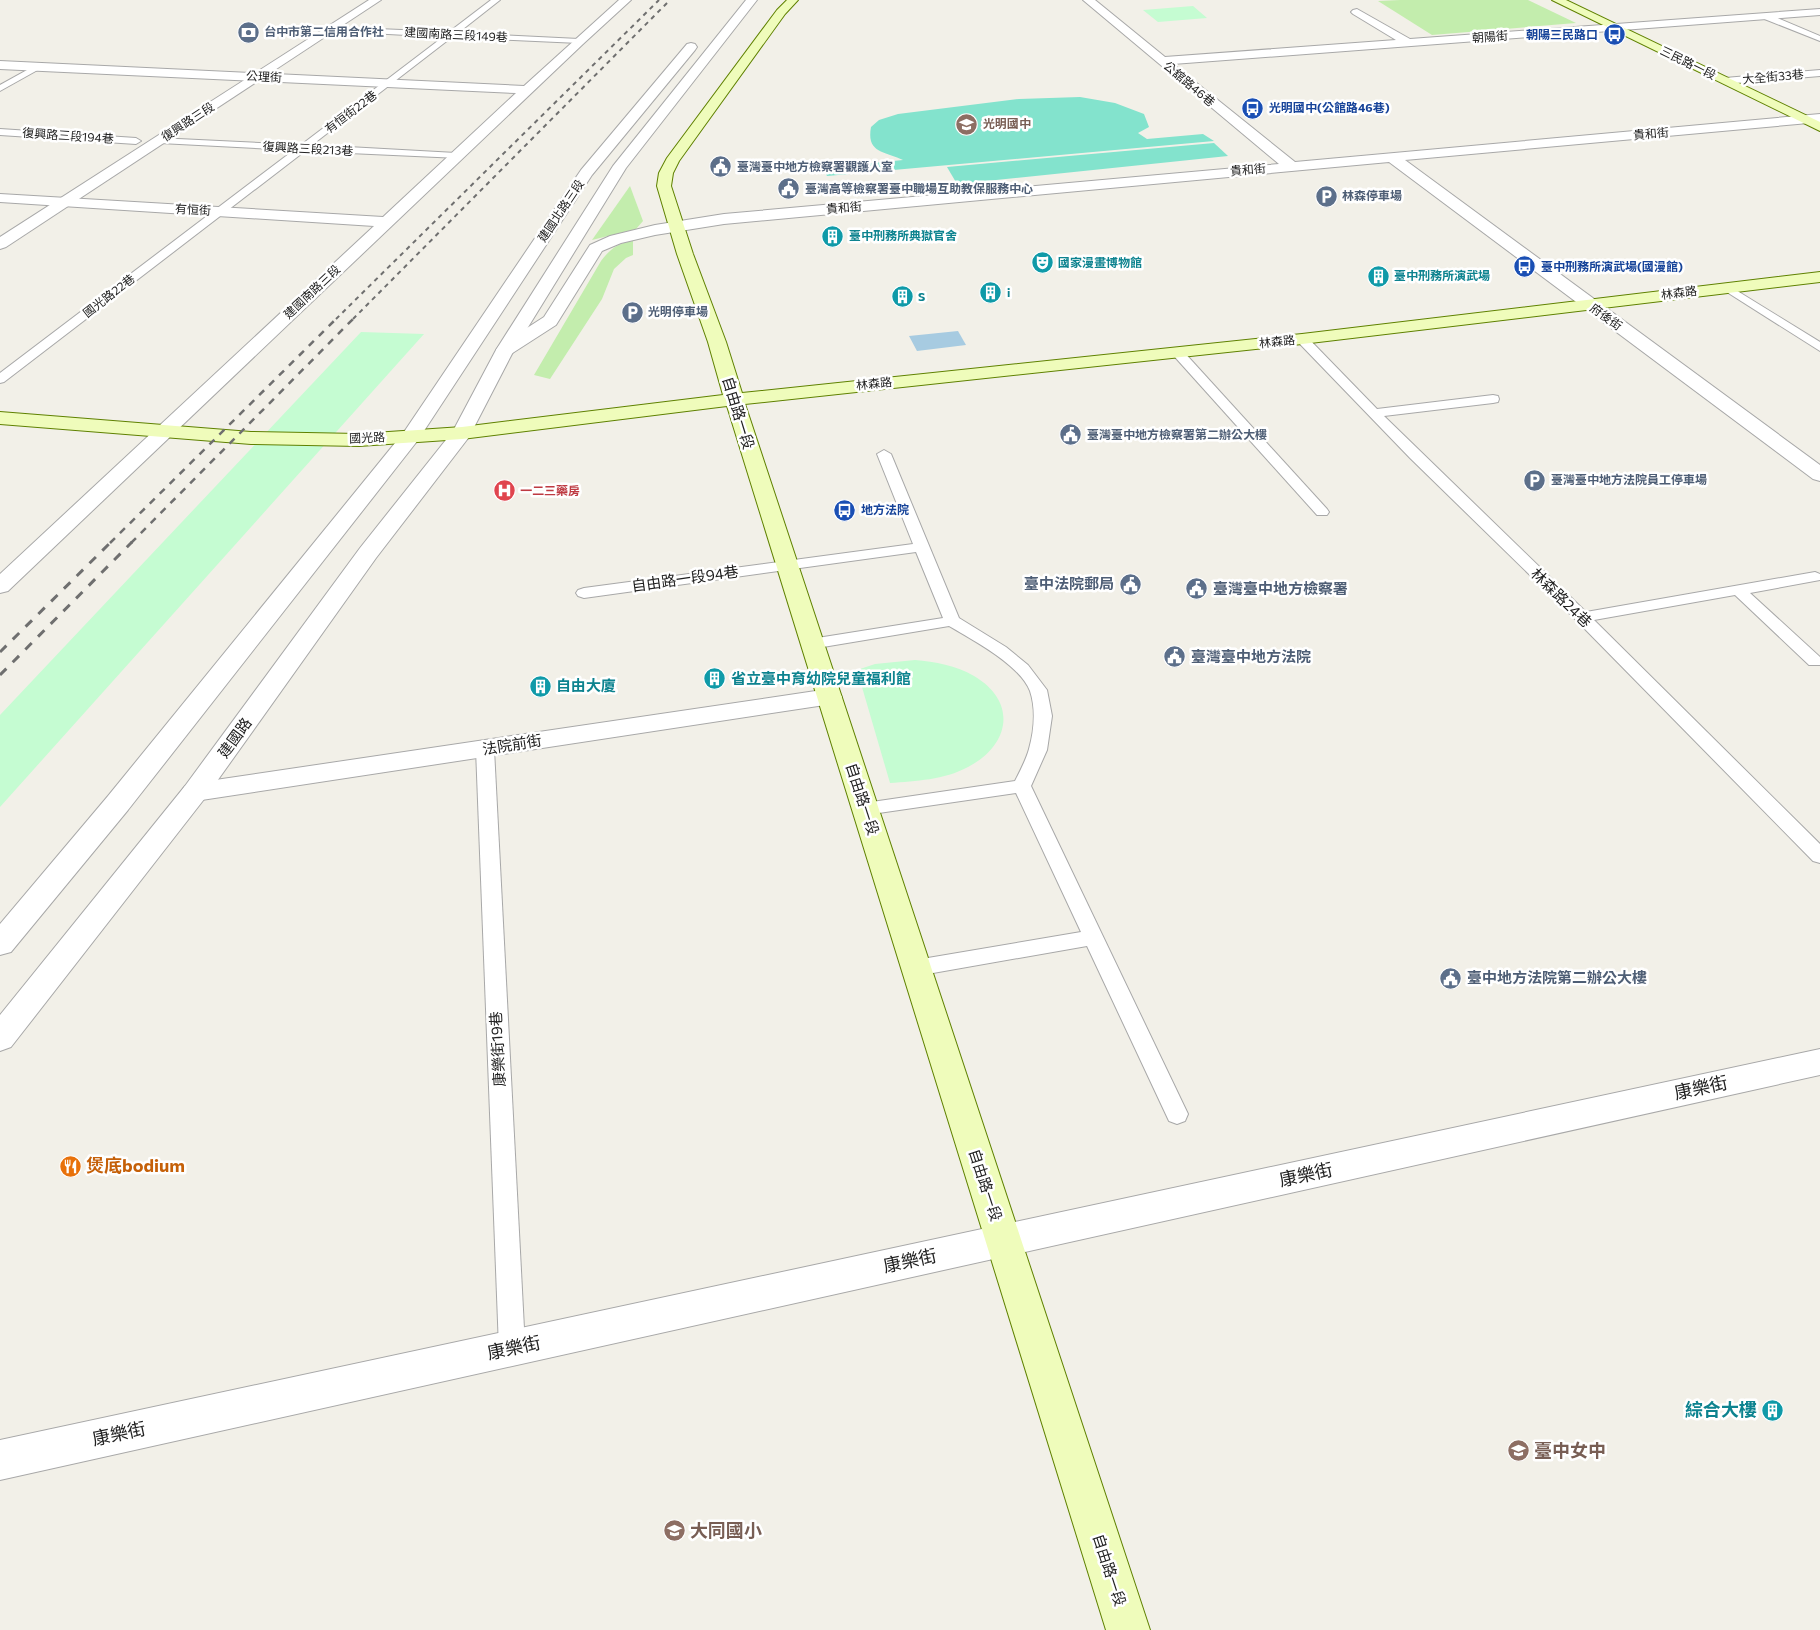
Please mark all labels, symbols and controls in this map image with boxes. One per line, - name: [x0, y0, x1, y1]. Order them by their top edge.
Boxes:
- bank icon: 台中市第二信用合作社: [236, 20, 260, 44]
- bus stop icon: 朝陽三民路口: [1602, 23, 1626, 47]
- place label: 台中市第二信用合作社: [264, 24, 384, 38]
- street label: 建國南路三段149巷: [404, 24, 508, 44]
- place label: 朝陽三民路口: [1526, 27, 1598, 41]
- street label: 朝陽街: [1471, 28, 1508, 44]
- street label: 三民路一段: [1658, 43, 1718, 82]
- street label: 公舘路46巷: [1161, 58, 1218, 109]
- street label: 大全街33巷: [1742, 66, 1804, 86]
- street label: 公理街: [246, 68, 282, 84]
- street label: 有恒街22巷: [322, 87, 379, 135]
- bus stop icon: 光明國中(公館路46巷): [1241, 96, 1265, 120]
- street label: 復興路三段: [158, 99, 216, 143]
- place label: 光明國中(公館路46巷): [1269, 100, 1390, 114]
- school or university icon: 光明國中: [955, 112, 979, 136]
- place label: 光明國中: [983, 116, 1031, 130]
- street label: 貴和街: [1632, 124, 1669, 142]
- street label: 復興路三段194巷: [22, 125, 114, 145]
- street label: 復興路三段213巷: [262, 139, 354, 157]
- public building icon: 臺灣臺中地方檢察署觀護人室: [709, 155, 733, 179]
- place label: 臺灣臺中地方檢察署觀護人室: [737, 159, 893, 173]
- street label: 貴和街: [1229, 160, 1266, 178]
- street label: 建國北路三段: [534, 177, 586, 244]
- public building icon: 臺灣高等檢察署臺中職場互助教保服務中心: [777, 177, 801, 201]
- place label: 臺灣高等檢察署臺中職場互助教保服務中心: [805, 181, 1033, 195]
- parking icon: 林森停車場: [1314, 184, 1338, 208]
- place label: 林森停車場: [1342, 188, 1402, 202]
- street label: 貴和街: [825, 198, 862, 216]
- street label: 有恒街: [175, 201, 211, 217]
- building icon: 臺中刑務所典獄官舍: [821, 224, 845, 248]
- place label: 臺中刑務所典獄官舍: [849, 228, 957, 242]
- theatre icon: 國家漫畫博物館: [1030, 251, 1054, 275]
- place label: 國家漫畫博物館: [1058, 255, 1142, 269]
- bus stop icon: 臺中刑務所演武場(國漫館): [1513, 255, 1537, 279]
- place label: 臺中刑務所演武場(國漫館): [1541, 259, 1683, 273]
- street label: 建國南路三段: [280, 262, 342, 321]
- building icon: 臺中刑務所演武場: [1366, 264, 1390, 288]
- place label: 臺中刑務所演武場: [1394, 268, 1490, 282]
- street label: 國光路22巷: [80, 271, 137, 320]
- building icon: i: [979, 281, 1003, 305]
- street label: 林森路: [1660, 283, 1698, 301]
- building icon: S: [890, 285, 914, 309]
- place label: i: [1007, 285, 1010, 299]
- place label: S: [918, 289, 925, 303]
- parking icon: 光明停車場: [620, 300, 644, 324]
- street label: 府後街: [1588, 300, 1625, 332]
- place label: 光明停車場: [648, 304, 708, 318]
- street label: 林森路: [1258, 332, 1296, 350]
- street label: 自由路一段: [719, 374, 759, 451]
- street label: 林森路: [855, 374, 893, 392]
- public building icon: 臺灣臺中地方檢察署第二辦公大樓: [1059, 423, 1083, 447]
- place label: 臺灣臺中地方檢察署第二辦公大樓: [1087, 427, 1267, 441]
- street label: 國光路: [349, 429, 385, 445]
- parking icon: 臺灣臺中地方法院員工停車場: [1523, 468, 1547, 492]
- place label: 臺灣臺中地方法院員工停車場: [1551, 472, 1707, 486]
- hospital icon: 一二三藥房: [492, 479, 516, 503]
- place label: 一二三藥房: [520, 483, 580, 497]
- bus stop icon: 地方法院: [833, 498, 857, 522]
- place label: 地方法院: [861, 502, 909, 516]
- street label: 自由路一段94巷: [630, 562, 740, 594]
- street label: 林森路24巷: [1528, 564, 1596, 631]
- public building icon: 臺中法院郵局: [1118, 572, 1142, 596]
- place label: 臺中法院郵局: [1024, 574, 1114, 592]
- public building icon: 臺灣臺中地方檢察署: [1185, 577, 1209, 601]
- place label: 臺灣臺中地方檢察署: [1213, 579, 1348, 597]
- public building icon: 臺灣臺中地方法院: [1163, 645, 1187, 669]
- place label: 臺灣臺中地方法院: [1191, 647, 1311, 665]
- building icon: 省立臺中育幼院兒童福利館: [703, 667, 727, 691]
- place label: 省立臺中育幼院兒童福利館: [731, 669, 911, 687]
- building icon: 自由大廈: [528, 674, 552, 698]
- place label: 自由大廈: [556, 676, 616, 694]
- street label: 建國路: [214, 714, 255, 761]
- street label: 法院前街: [481, 730, 543, 758]
- street label: 自由路一段: [843, 760, 883, 837]
- public building icon: 臺中地方法院第二辦公大樓: [1439, 966, 1463, 990]
- place label: 臺中地方法院第二辦公大樓: [1467, 968, 1647, 986]
- street label: 康樂街19巷: [486, 1011, 508, 1087]
- street label: 康樂街: [1672, 1071, 1729, 1103]
- street label: 自由路一段: [966, 1146, 1006, 1223]
- restaurant icon: 煲底bodium: [58, 1154, 82, 1178]
- place label: 煲底bodium: [86, 1154, 185, 1176]
- street label: 康樂街: [1277, 1158, 1334, 1190]
- street label: 康樂街: [881, 1244, 938, 1276]
- street label: 康樂街: [485, 1331, 542, 1363]
- place label: 綜合大樓: [1685, 1398, 1757, 1420]
- building icon: 綜合大樓: [1761, 1398, 1785, 1422]
- street label: 康樂街: [90, 1417, 147, 1449]
- school or university icon: 臺中女中: [1506, 1439, 1530, 1463]
- place label: 臺中女中: [1534, 1439, 1606, 1461]
- school or university icon: 大同國小: [662, 1519, 686, 1543]
- place label: 大同國小: [690, 1519, 762, 1541]
- street label: 自由路一段: [1090, 1531, 1130, 1608]

